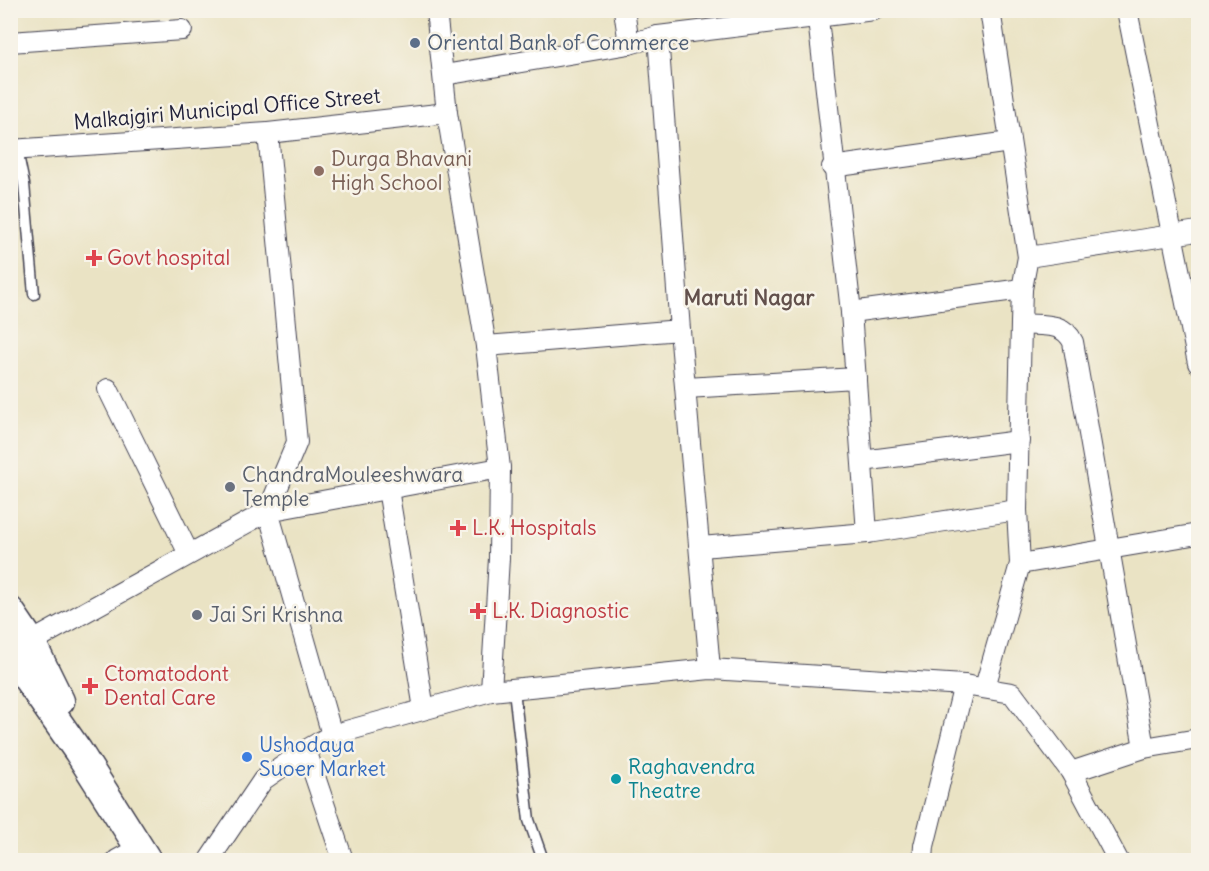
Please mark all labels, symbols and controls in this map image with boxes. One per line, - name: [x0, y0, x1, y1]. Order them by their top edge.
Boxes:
- place label: Oriental Bank of Commerce: [427, 29, 689, 56]
- marker: Oriental Bank of Commerce: [408, 36, 422, 50]
- street label: Malkajgiri Municipal Office Street: [72, 82, 382, 135]
- place label: Durga Bhavani High School: [331, 145, 472, 196]
- marker: Durga Bhavani High School: [312, 164, 326, 178]
- place label: Govt hospital: [107, 244, 230, 271]
- marker: Govt hospital: [85, 249, 103, 267]
- district label: Maruti Nagar: [684, 283, 816, 311]
- place label: ChandraMouleeshwara Temple: [242, 461, 463, 512]
- marker: ChandraMouleeshwara Temple: [223, 480, 237, 494]
- place label: L.K. Hospitals: [472, 514, 597, 541]
- marker: L.K. Hospitals: [449, 519, 467, 537]
- place label: L.K. Diagnostic: [492, 597, 629, 624]
- place label: Jai Sri Krishna: [209, 601, 343, 628]
- marker: L.K. Diagnostic: [469, 602, 487, 620]
- marker: Jai Sri Krishna: [190, 608, 204, 622]
- place label: Ctomatodont Dental Care: [104, 660, 229, 711]
- marker: Ctomatodont Dental Care: [81, 677, 99, 695]
- place label: Ushodaya Suoer Market: [259, 731, 386, 782]
- marker: Ushodaya Suoer Market: [240, 750, 254, 764]
- place label: Raghavendra Theatre: [628, 753, 755, 804]
- marker: Raghavendra Theatre: [609, 772, 623, 786]

